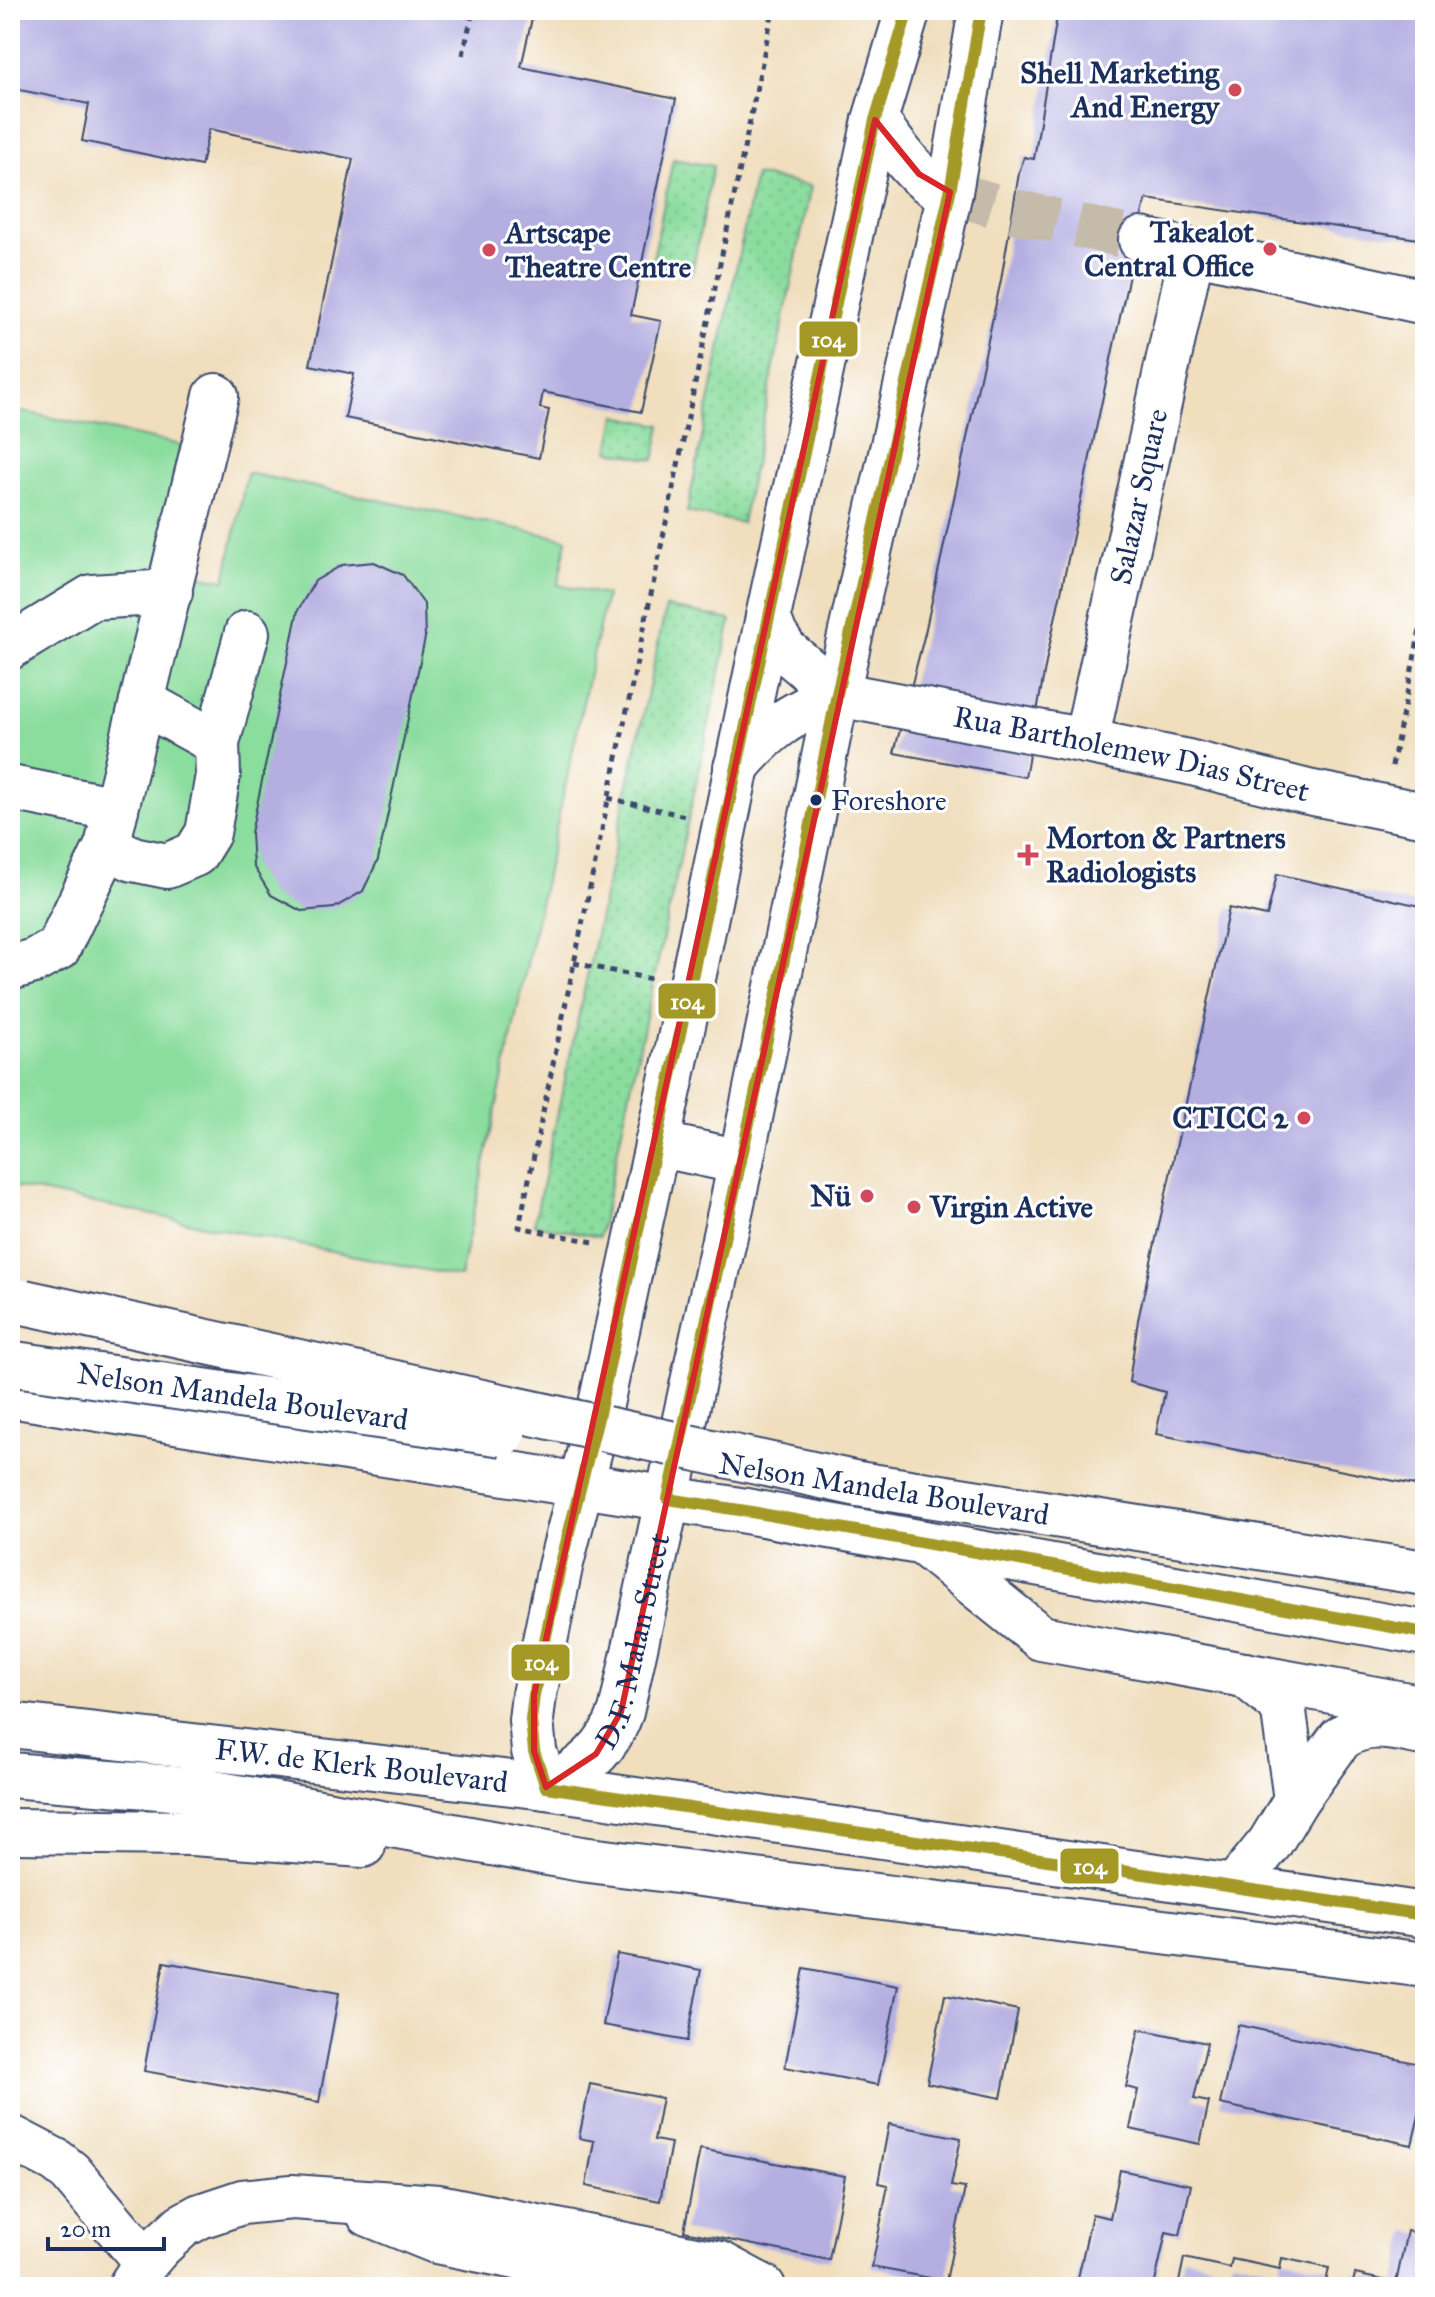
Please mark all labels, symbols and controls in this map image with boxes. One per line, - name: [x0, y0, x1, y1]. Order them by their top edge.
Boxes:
- place label: Shell Marketing And Energy: [1020, 55, 1220, 125]
- marker: Shell Marketing And Energy: [1226, 81, 1244, 99]
- place label: Takealot Central Office: [1084, 214, 1255, 284]
- place label: Artscape Theatre Centre: [503, 215, 692, 285]
- marker: Takealot Central Office: [1261, 240, 1279, 258]
- marker: Artscape Theatre Centre: [480, 241, 498, 259]
- line badge: 104: [798, 320, 859, 358]
- text: 104: [811, 326, 847, 353]
- street label: Salazar Square: [1102, 405, 1175, 588]
- street label: Rua Bartholemew Dias Street: [951, 698, 1314, 810]
- place label: Foreshore: [831, 783, 947, 818]
- marker: Foreshore: [808, 792, 824, 808]
- place label: Morton & Partners Radiologists: [1046, 820, 1286, 890]
- marker: Morton & Partners Radiologists: [1017, 844, 1039, 866]
- line badge: 104: [657, 982, 717, 1020]
- text: 104: [670, 988, 706, 1015]
- place label: CTICC 2: [1172, 1100, 1289, 1136]
- marker: CTICC 2: [1295, 1109, 1313, 1127]
- place label: Nü: [810, 1178, 851, 1214]
- marker: Nü: [858, 1187, 876, 1205]
- place label: Virgin Active: [929, 1189, 1094, 1225]
- marker: Virgin Active: [905, 1198, 923, 1216]
- street label: Nelson Mandela Boulevard: [75, 1355, 411, 1438]
- street label: Nelson Mandela Boulevard: [716, 1445, 1052, 1533]
- street label: D.F. Malan Street: [588, 1529, 678, 1756]
- line badge: 104: [510, 1643, 571, 1682]
- text: 104: [524, 1649, 560, 1676]
- street label: F.W. de Klerk Boulevard: [213, 1731, 510, 1800]
- line badge: 104: [1059, 1847, 1120, 1885]
- text: 104: [1073, 1853, 1109, 1880]
- scale bar: [48, 2201, 164, 2251]
- text: 20 m: [60, 2214, 111, 2244]

